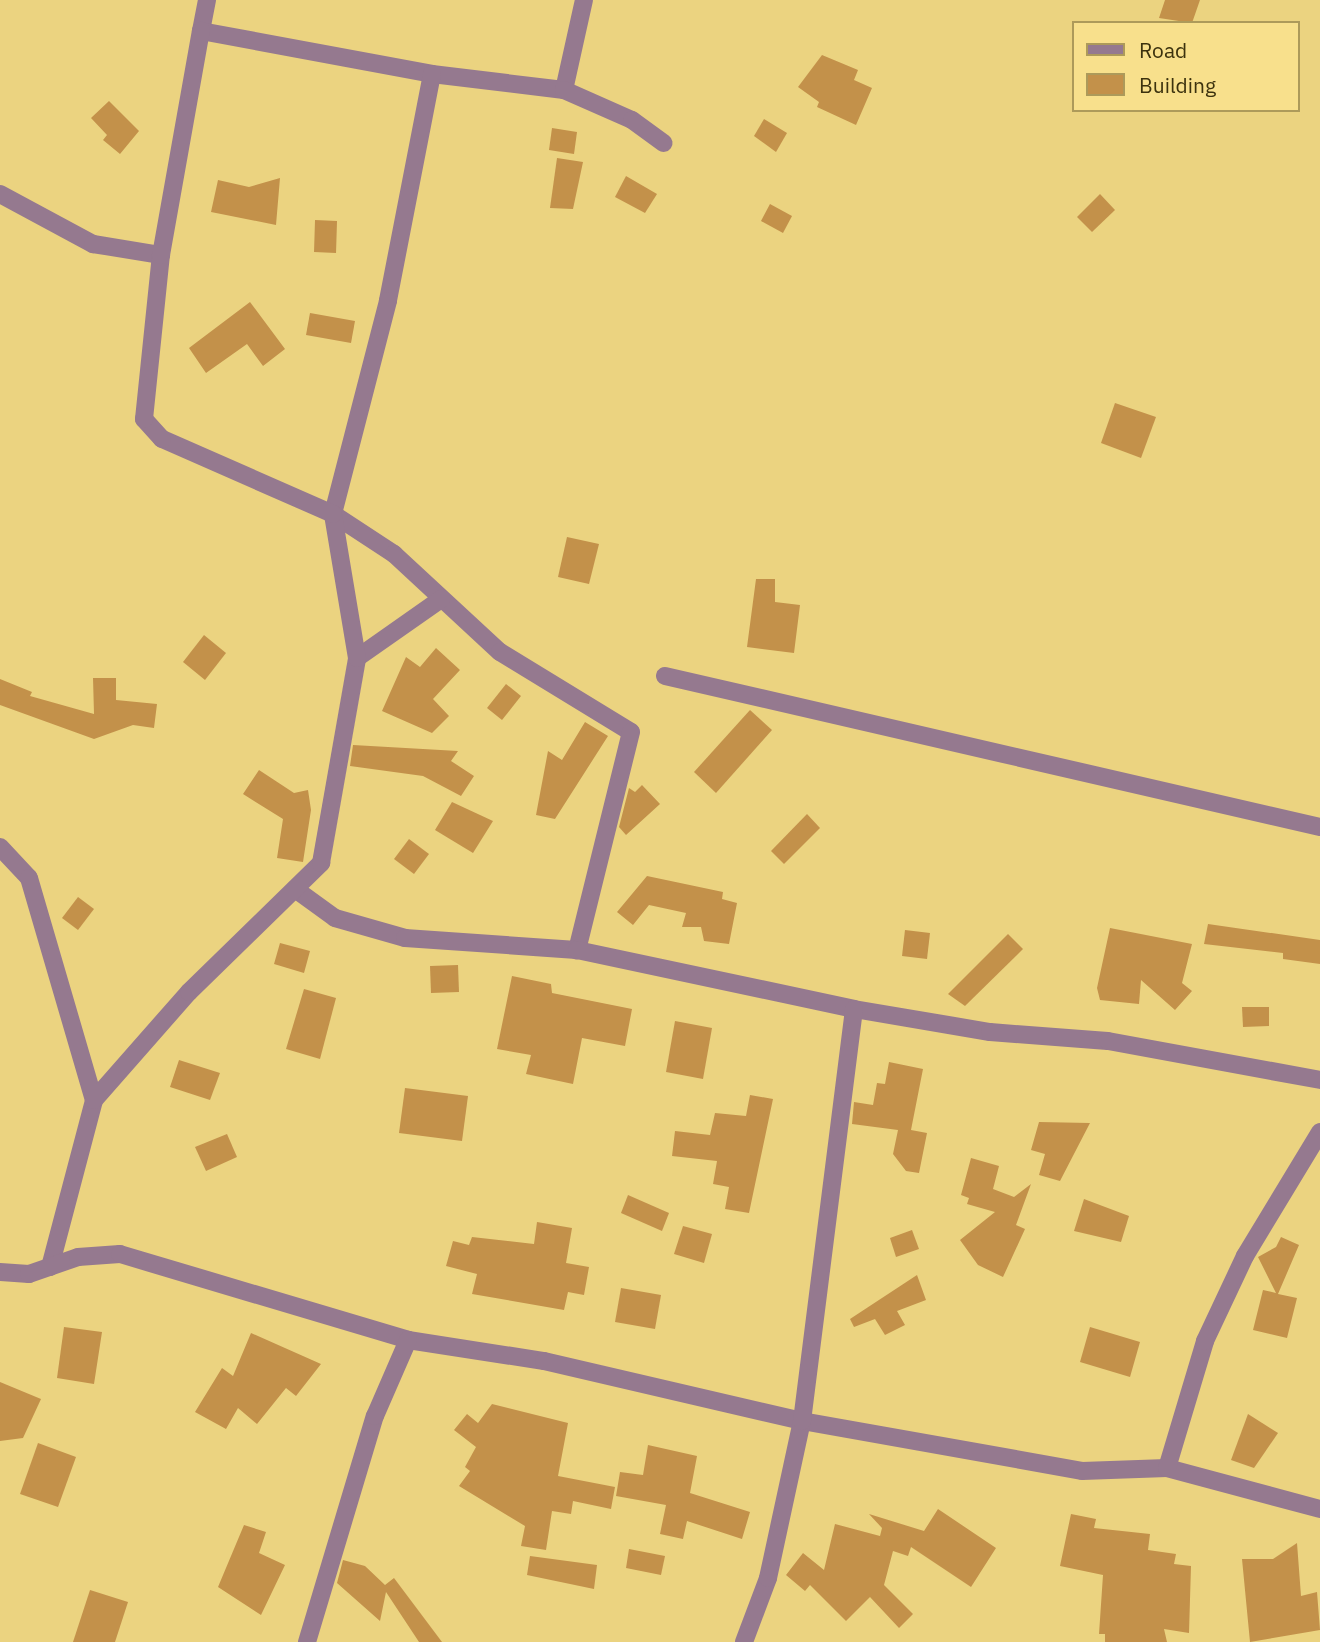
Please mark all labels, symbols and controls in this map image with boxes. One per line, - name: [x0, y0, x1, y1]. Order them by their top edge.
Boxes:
- legend: [1072, 21, 1299, 112]
- text: Road: [1139, 36, 1187, 64]
- text: Building: [1139, 71, 1216, 99]

